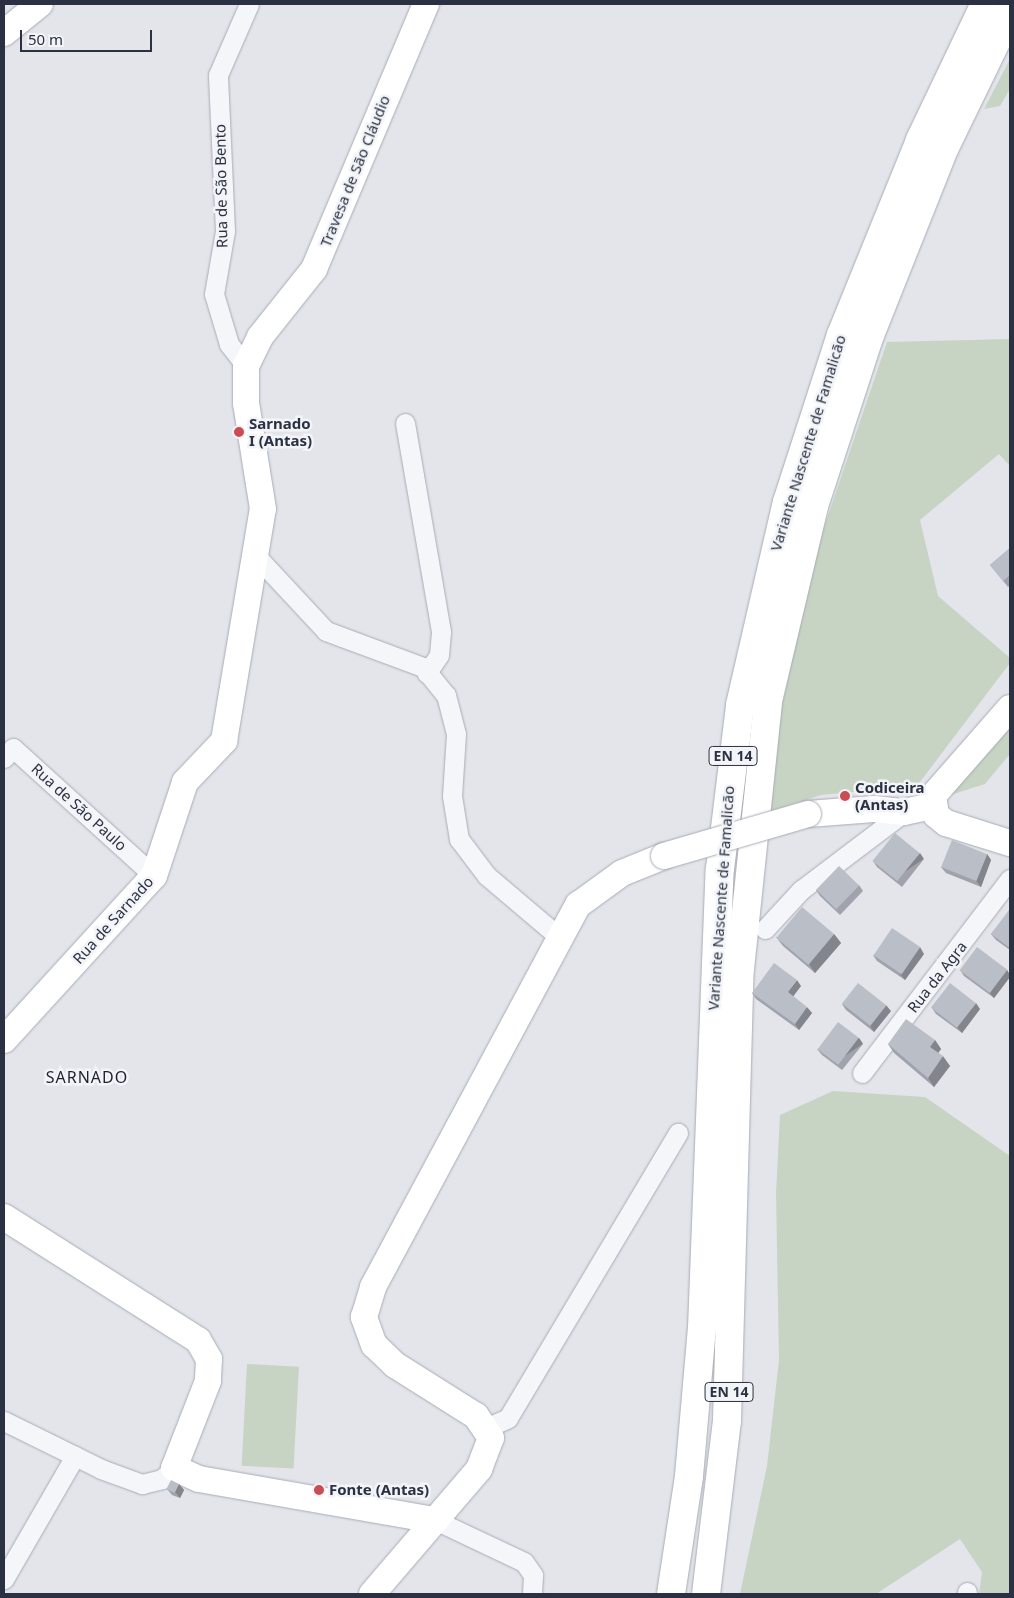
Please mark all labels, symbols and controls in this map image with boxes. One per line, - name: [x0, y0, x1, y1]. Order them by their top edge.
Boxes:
- scale bar: [22, 20, 155, 52]
- text: 50 m: [28, 29, 63, 49]
- street label: Travesa de São Cláudio: [316, 93, 394, 249]
- street label: Rua de São Bento: [211, 124, 231, 248]
- street label: Variante Nascente de Famalicão: [767, 333, 849, 553]
- place label: Sarnado I (Antas): [249, 414, 312, 449]
- marker: Sarnado I (Antas): [233, 426, 245, 438]
- road number: EN 14: [708, 744, 758, 768]
- street label: Rua de São Paulo: [28, 760, 130, 854]
- place label: Codiceira (Antas): [855, 778, 925, 813]
- street label: Variante Nascente de Famalicão: [704, 785, 738, 1011]
- marker: Codiceira (Antas): [839, 790, 851, 802]
- street label: Rua de Sarnado: [69, 873, 157, 967]
- street label: Rua da Agra: [904, 938, 970, 1016]
- district label: SARNADO: [45, 1067, 129, 1087]
- road number: EN 14: [704, 1380, 754, 1404]
- place label: Fonte (Antas): [329, 1481, 429, 1499]
- marker: Fonte (Antas): [313, 1484, 325, 1496]

